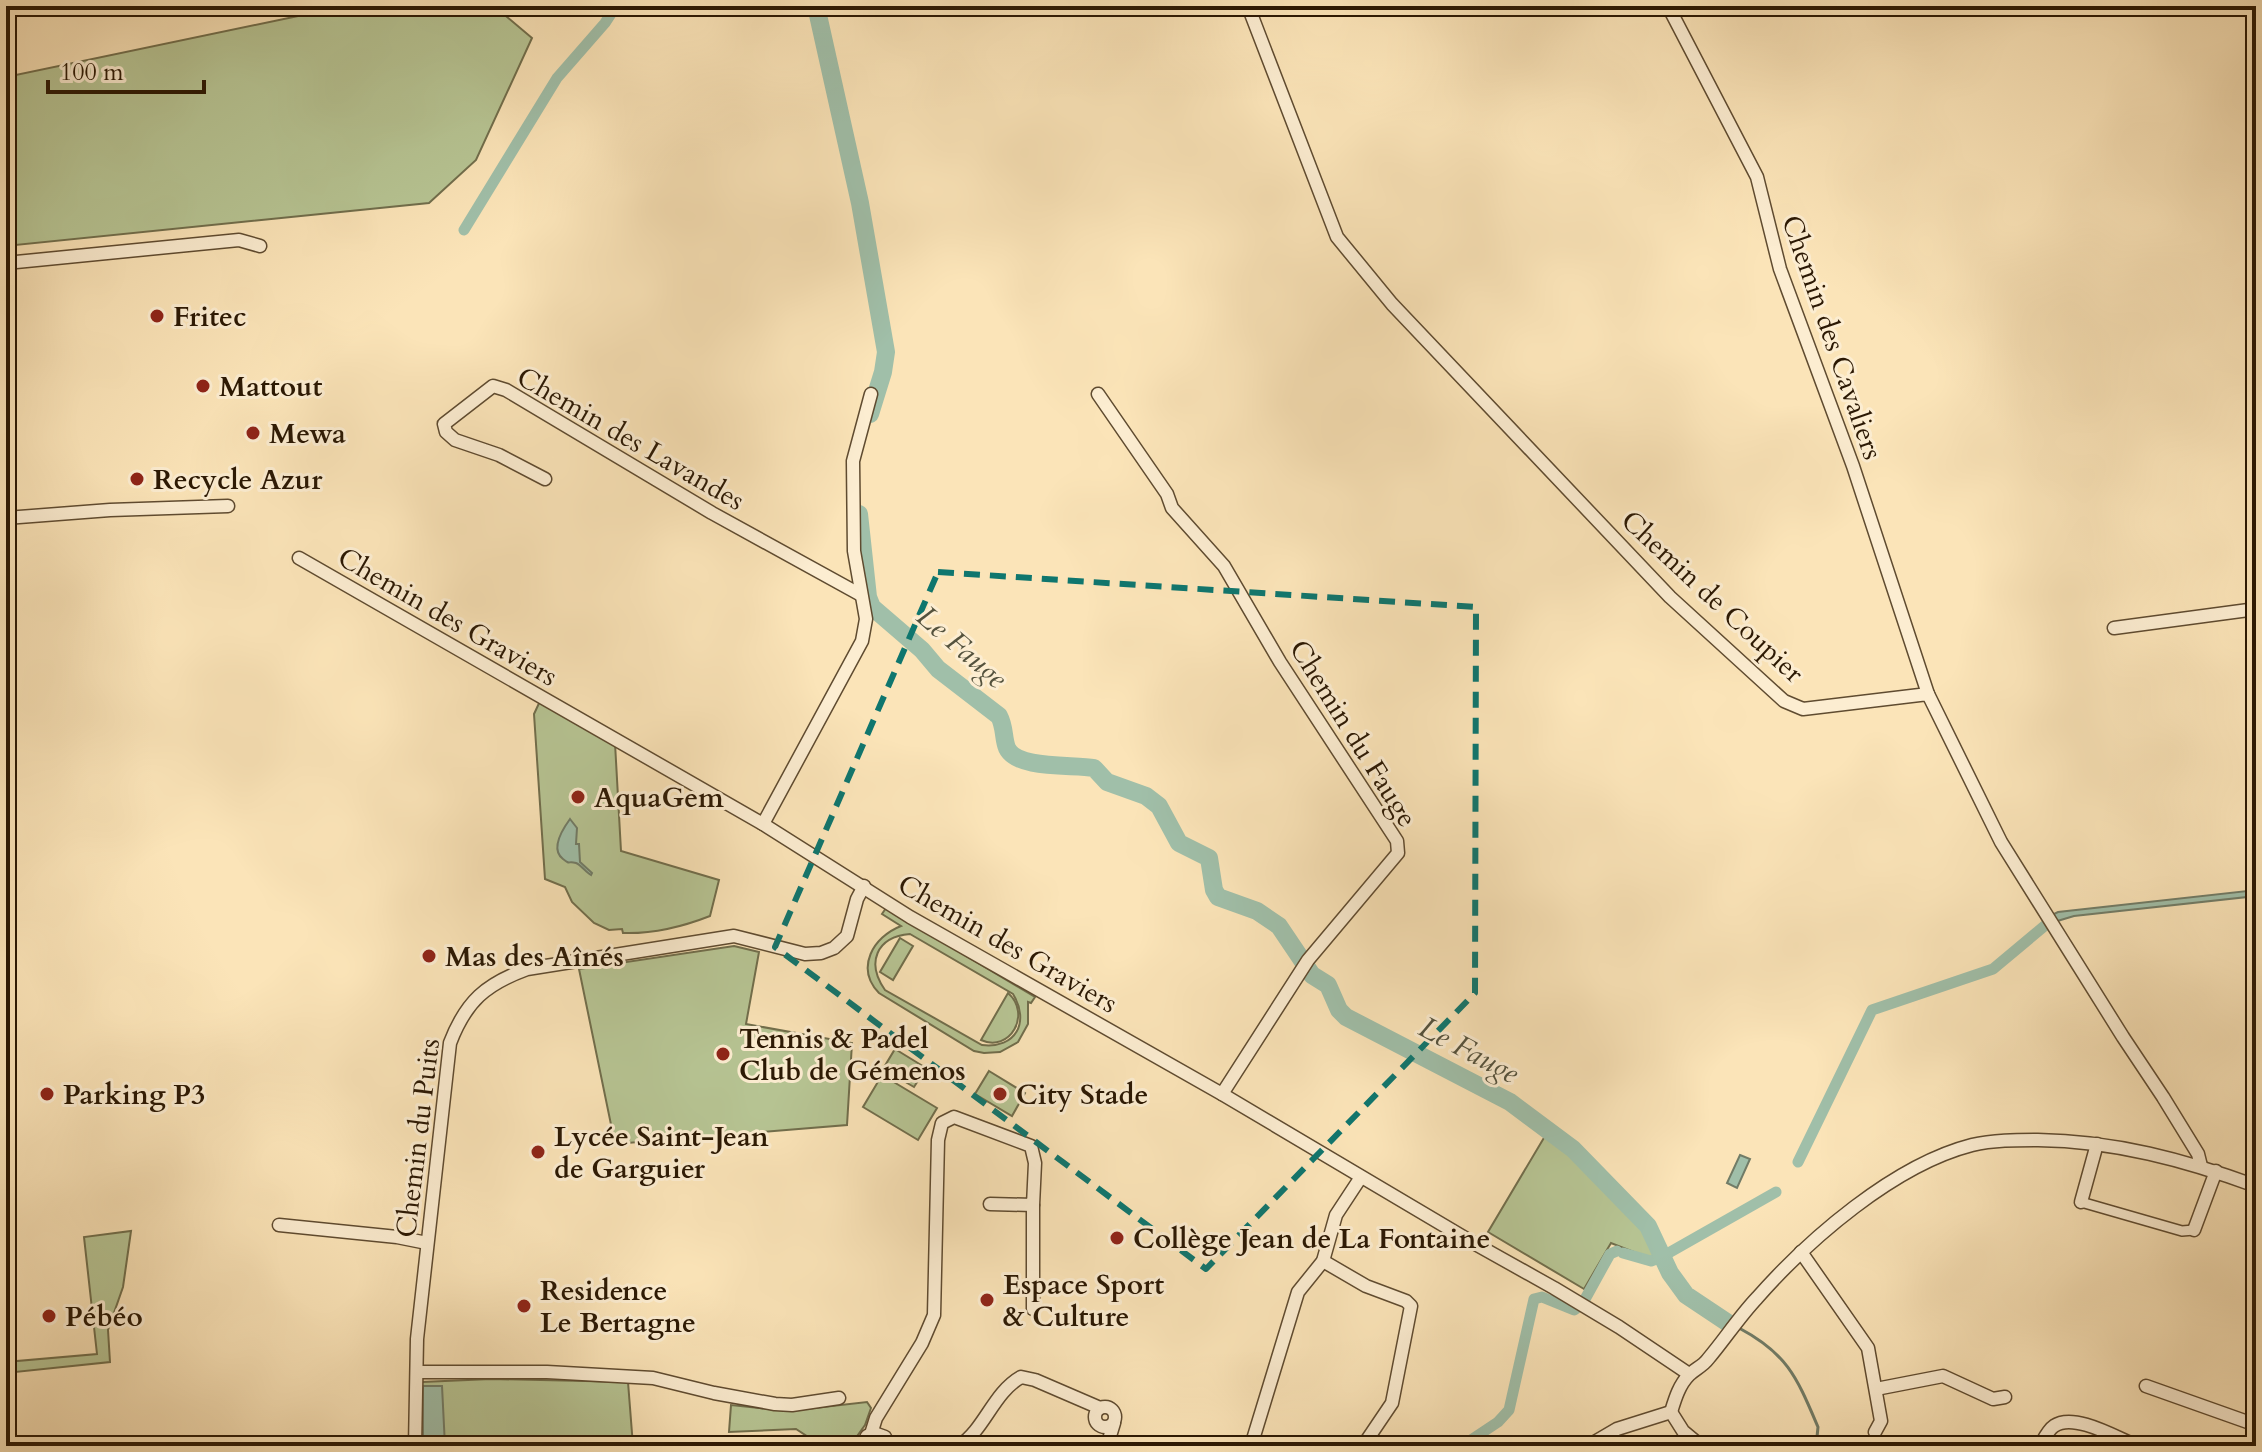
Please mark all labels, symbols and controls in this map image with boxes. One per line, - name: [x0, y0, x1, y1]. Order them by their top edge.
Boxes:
- scale bar: [48, 44, 204, 94]
- text: 100 m: [60, 56, 124, 89]
- street label: Chemin des Cavaliers: [1772, 210, 1892, 465]
- place label: Fritec: [173, 298, 247, 336]
- marker: Fritec: [148, 307, 166, 325]
- street label: Chemin des Lavandes: [510, 358, 751, 520]
- place label: Mattout: [219, 368, 322, 406]
- marker: Mattout: [194, 377, 212, 395]
- place label: Mewa: [269, 415, 346, 453]
- marker: Mewa: [244, 424, 262, 442]
- place label: Recycle Azur: [153, 461, 323, 499]
- marker: Recycle Azur: [128, 470, 146, 488]
- street label: Chemin de Coupier: [1613, 502, 1813, 692]
- street label: Chemin des Graviers: [331, 538, 564, 695]
- water label: Le Fauge: [908, 597, 1016, 698]
- street label: Chemin du Fauge: [1280, 633, 1426, 834]
- place label: AquaGem: [594, 779, 724, 817]
- marker: AquaGem: [569, 788, 587, 806]
- street label: Chemin des Graviers: [891, 865, 1124, 1022]
- place label: Mas des Aînés: [445, 938, 624, 976]
- marker: Mas des Aînés: [420, 947, 438, 965]
- water label: Le Fauge: [1412, 1007, 1526, 1094]
- place label: Tennis & Padel Club de Gémenos: [739, 1020, 966, 1090]
- street label: Chemin du Puits: [387, 1036, 449, 1240]
- marker: Tennis & Padel Club de Gémenos: [714, 1045, 732, 1063]
- place label: Parking P3: [63, 1076, 205, 1114]
- place label: City Stade: [1016, 1076, 1148, 1114]
- marker: Parking P3: [38, 1085, 56, 1103]
- marker: City Stade: [991, 1085, 1009, 1103]
- place label: Lycée Saint-Jean de Garguier: [554, 1118, 769, 1188]
- marker: Lycée Saint-Jean de Garguier: [529, 1143, 547, 1161]
- place label: Collège Jean de La Fontaine: [1133, 1220, 1490, 1258]
- marker: Collège Jean de La Fontaine: [1108, 1229, 1126, 1247]
- place label: Espace Sport & Culture: [1003, 1266, 1164, 1336]
- place label: Residence Le Bertagne: [540, 1272, 696, 1342]
- marker: Espace Sport & Culture: [978, 1291, 996, 1309]
- marker: Residence Le Bertagne: [515, 1297, 533, 1315]
- place label: Pébéo: [65, 1298, 143, 1336]
- marker: Pébéo: [40, 1307, 58, 1325]

